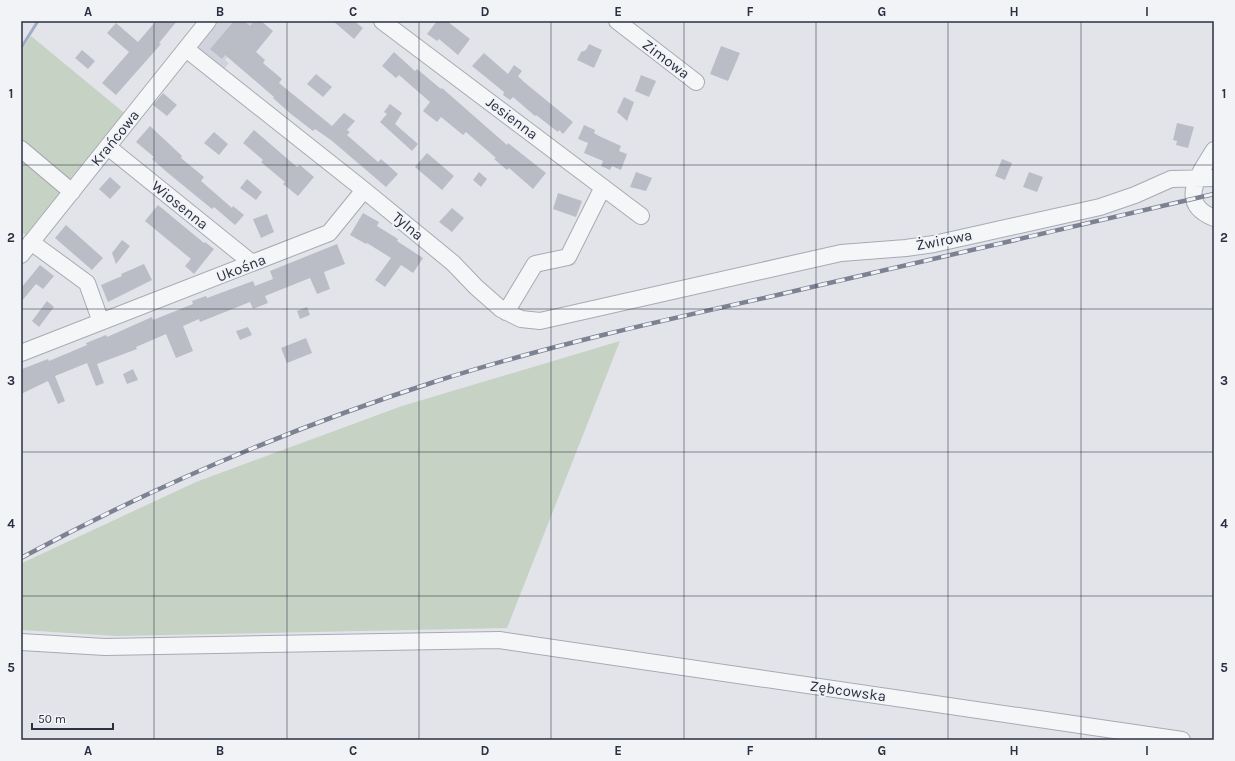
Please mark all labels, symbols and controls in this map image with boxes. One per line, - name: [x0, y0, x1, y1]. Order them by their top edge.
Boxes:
- text: A: [84, 4, 92, 19]
- text: B: [216, 4, 224, 19]
- text: C: [349, 4, 357, 19]
- text: D: [481, 4, 490, 19]
- text: E: [614, 4, 622, 19]
- text: F: [746, 4, 754, 19]
- text: G: [878, 4, 886, 19]
- text: H: [1009, 4, 1019, 19]
- text: I: [1145, 4, 1149, 19]
- street label: Zimowa: [639, 35, 693, 83]
- text: 1: [9, 86, 13, 101]
- text: 1: [1222, 86, 1226, 101]
- street label: Jesienna: [483, 93, 541, 143]
- street label: Krańcowa: [87, 106, 143, 170]
- street label: Wiosenna: [148, 177, 212, 233]
- street label: Tylna: [389, 208, 427, 244]
- street label: Żwirowa: [914, 226, 974, 254]
- text: 2: [7, 230, 15, 245]
- text: 2: [1220, 230, 1228, 245]
- street label: Ukośna: [214, 250, 268, 286]
- text: 3: [7, 373, 15, 388]
- text: 3: [1220, 373, 1228, 388]
- text: 4: [7, 516, 15, 531]
- text: 4: [1220, 516, 1228, 531]
- text: 5: [7, 660, 15, 675]
- text: 5: [1220, 660, 1228, 675]
- street label: Zębcowska: [809, 677, 887, 705]
- scale bar: [32, 705, 113, 731]
- text: 50 m: [38, 712, 66, 726]
- text: A: [84, 743, 92, 758]
- text: B: [216, 743, 224, 758]
- text: C: [349, 743, 357, 758]
- text: D: [481, 743, 490, 758]
- text: E: [614, 743, 622, 758]
- text: F: [746, 743, 754, 758]
- text: G: [878, 743, 886, 758]
- text: H: [1009, 743, 1019, 758]
- text: I: [1145, 743, 1149, 758]

